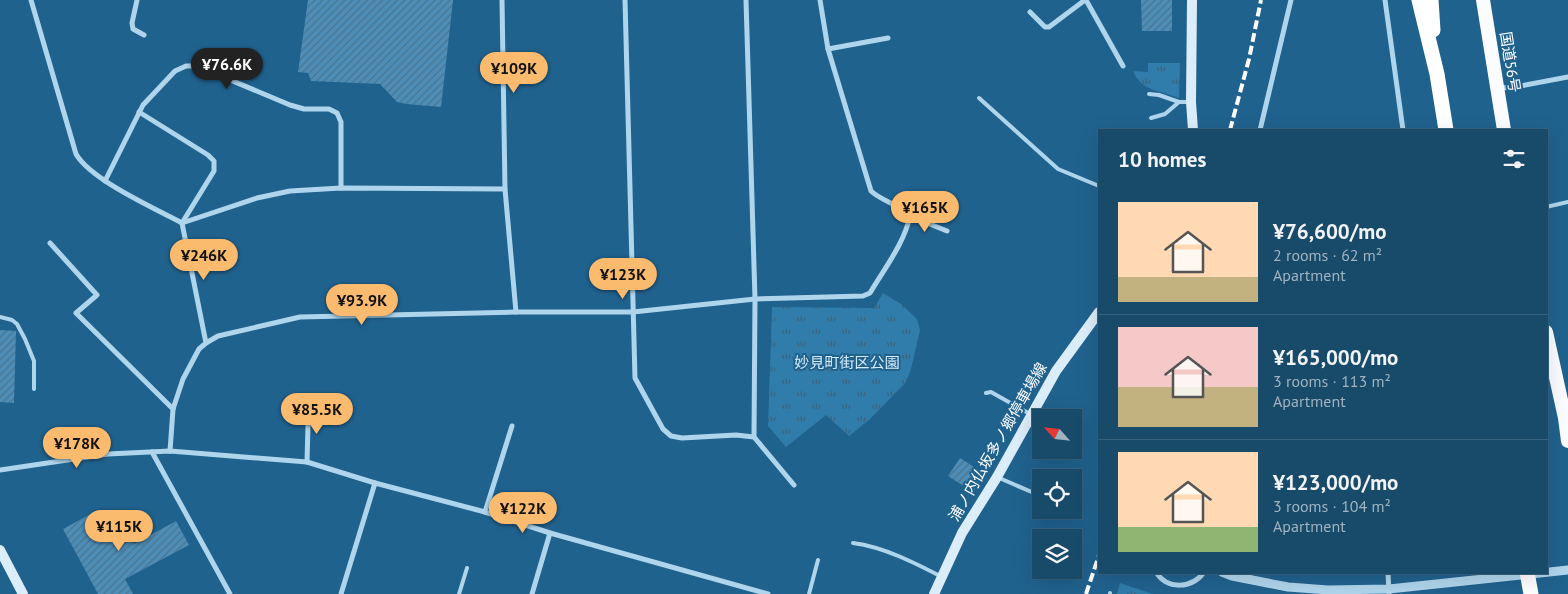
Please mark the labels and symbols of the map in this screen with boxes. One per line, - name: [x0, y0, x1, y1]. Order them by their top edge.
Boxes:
- street label: 国道56号: [1496, 30, 1525, 94]
- pin: ¥76.6K: [186, 48, 268, 90]
- pin: ¥109K: [479, 52, 549, 94]
- pin: ¥165K: [890, 190, 960, 233]
- pin: ¥246K: [169, 238, 239, 281]
- pin: ¥123K: [588, 258, 658, 300]
- pin: ¥93.9K: [321, 284, 403, 326]
- park label: 妙見町街区公園: [794, 353, 900, 372]
- street label: 浦ノ内仏坂多ノ郷停車場線: [944, 359, 1051, 524]
- pin: ¥85.5K: [276, 392, 358, 435]
- north arrow: [1032, 409, 1082, 459]
- pin: ¥178K: [42, 426, 112, 469]
- pin: ¥122K: [488, 492, 558, 534]
- pin: ¥115K: [84, 510, 154, 552]

